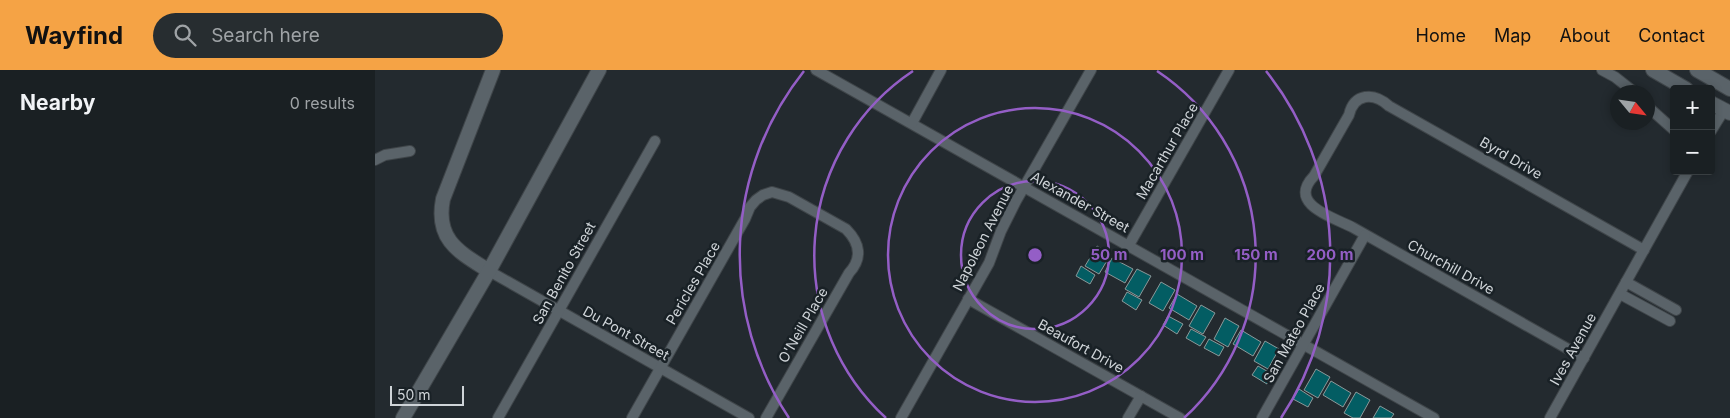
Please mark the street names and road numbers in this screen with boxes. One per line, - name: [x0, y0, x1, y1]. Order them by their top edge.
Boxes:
- street label: Macarthur Place: [1132, 99, 1201, 202]
- street label: Byrd Drive: [1477, 133, 1546, 182]
- street label: Alexander Street: [1028, 167, 1133, 236]
- street label: Napoleon Avenue: [948, 182, 1017, 294]
- street label: San Benito Street: [528, 218, 599, 327]
- street label: Churchill Drive: [1405, 236, 1498, 297]
- street label: Pericles Place: [662, 238, 723, 327]
- street label: San Mateo Place: [1259, 280, 1328, 385]
- street label: O'Neill Place: [774, 284, 831, 365]
- street label: Du Pont Street: [580, 302, 673, 363]
- street label: Ives Avenue: [1546, 310, 1599, 388]
- street label: Beaufort Drive: [1035, 315, 1127, 376]

